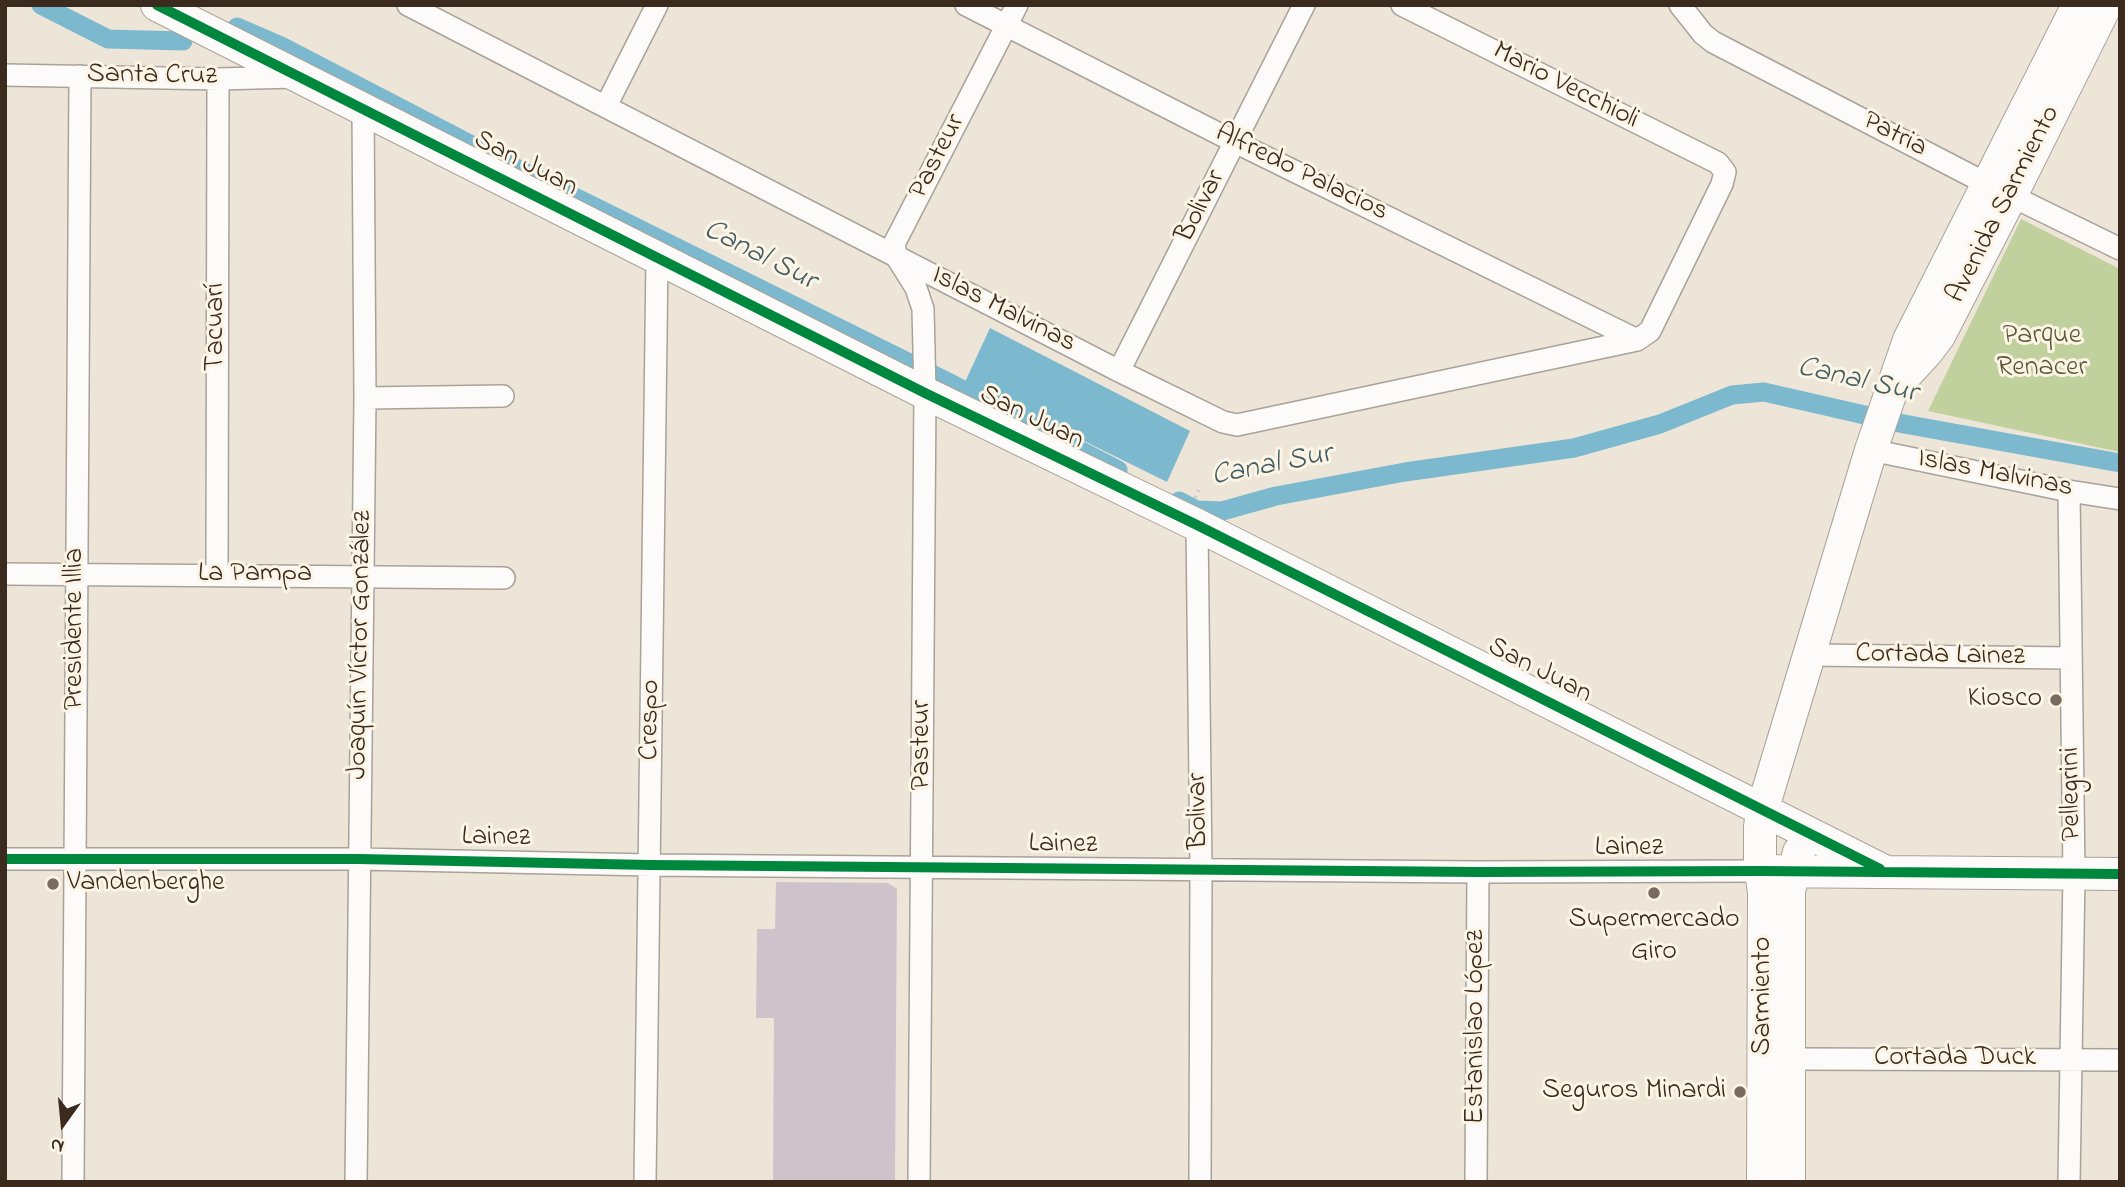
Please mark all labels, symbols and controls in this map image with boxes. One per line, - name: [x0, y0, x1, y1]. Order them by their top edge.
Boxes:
- street label: Mario Vecchioli: [1486, 36, 1644, 138]
- street label: Santa Cruz: [87, 59, 217, 95]
- street label: Avenida Sarmiento: [1941, 101, 2069, 309]
- street label: Patria: [1856, 106, 1932, 166]
- street label: Pasteur: [903, 109, 975, 205]
- street label: Alfredo Palacios: [1209, 118, 1393, 230]
- street label: San Juan: [467, 125, 583, 205]
- street label: Bolivar: [1170, 165, 1234, 249]
- water label: Canal Sur: [697, 213, 821, 301]
- street label: Islas Malvinas: [925, 260, 1081, 362]
- street label: Tacuarí: [200, 283, 234, 371]
- park label: Parque Renacer: [1997, 320, 2087, 386]
- water label: Canal Sur: [1794, 351, 1920, 413]
- street label: San Juan: [973, 379, 1089, 459]
- water label: Canal Sur: [1209, 438, 1335, 496]
- street label: Islas Malvinas: [1914, 443, 2076, 507]
- street label: Joaquín Víctor González: [343, 510, 381, 780]
- street label: Presidente Illia: [59, 548, 93, 710]
- street label: La Pampa: [198, 558, 312, 592]
- street label: San Juan: [1481, 632, 1597, 712]
- street label: Cortada Lainez: [1855, 639, 2025, 675]
- street label: Crespo: [634, 679, 670, 761]
- place label: Kiosco: [1968, 683, 2042, 717]
- marker: Kiosco: [2048, 692, 2064, 708]
- street label: Pasteur: [906, 700, 940, 790]
- street label: Pellegrini: [2055, 747, 2091, 841]
- street label: Bolivar: [1183, 772, 1217, 850]
- street label: Lainez: [461, 822, 531, 856]
- street label: Lainez: [1028, 829, 1098, 863]
- street label: Lainez: [1595, 832, 1663, 866]
- place label: Vandenberghe: [67, 867, 224, 901]
- marker: Vandenberghe: [45, 876, 61, 892]
- marker: Supermercado Giro: [1646, 885, 1662, 901]
- place label: Supermercado Giro: [1568, 904, 1740, 970]
- street label: Estanislao López: [1460, 930, 1494, 1124]
- street label: Sarmiento: [1747, 937, 1781, 1055]
- street label: Cortada Duck: [1874, 1042, 2036, 1076]
- place label: Seguros Minardi: [1542, 1075, 1726, 1109]
- marker: Seguros Minardi: [1732, 1084, 1748, 1100]
- north arrow: [28, 1089, 98, 1159]
- text: N: [48, 1130, 67, 1159]

